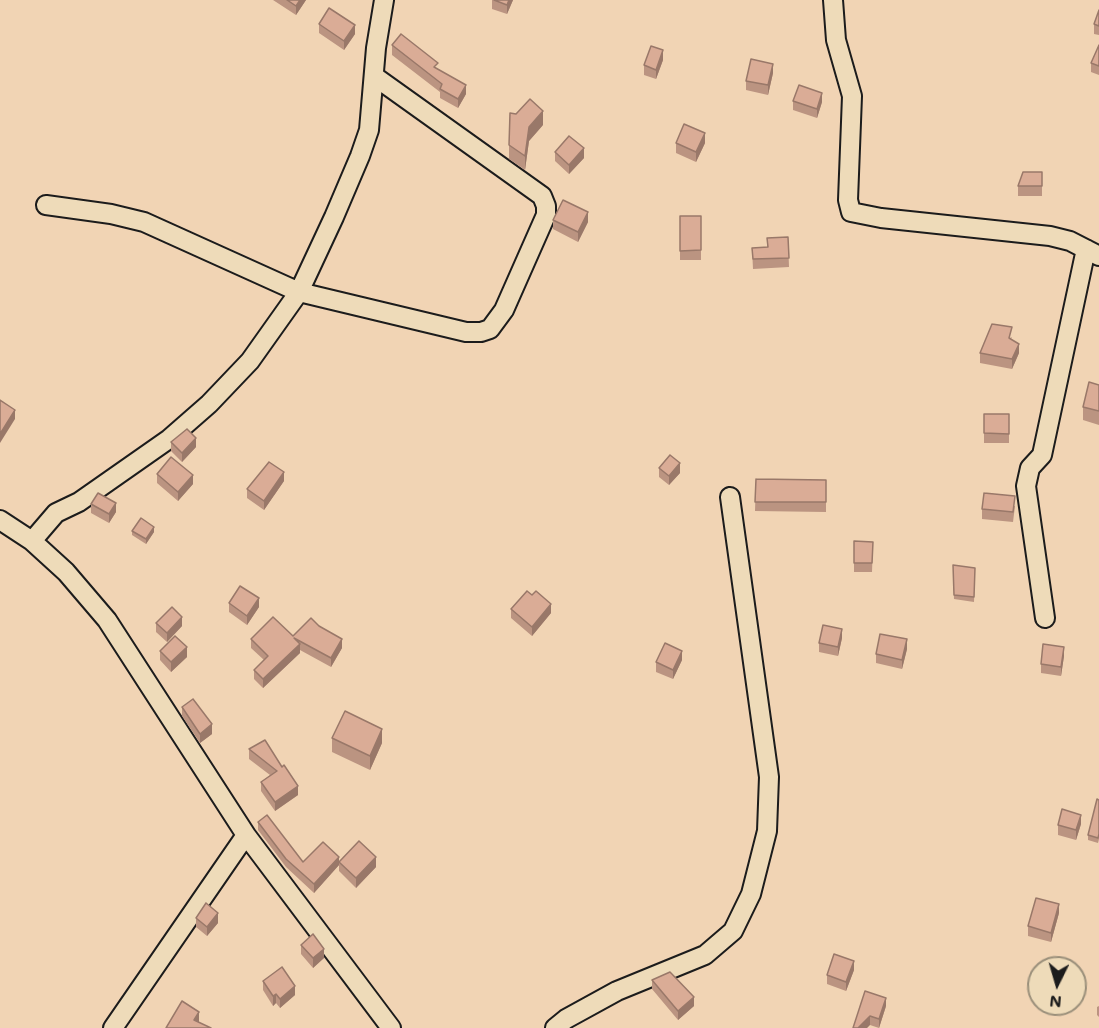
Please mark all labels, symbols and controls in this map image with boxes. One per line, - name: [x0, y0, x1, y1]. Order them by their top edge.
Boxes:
- north arrow: [1027, 956, 1087, 1016]
- text: N: [1049, 991, 1063, 1013]

